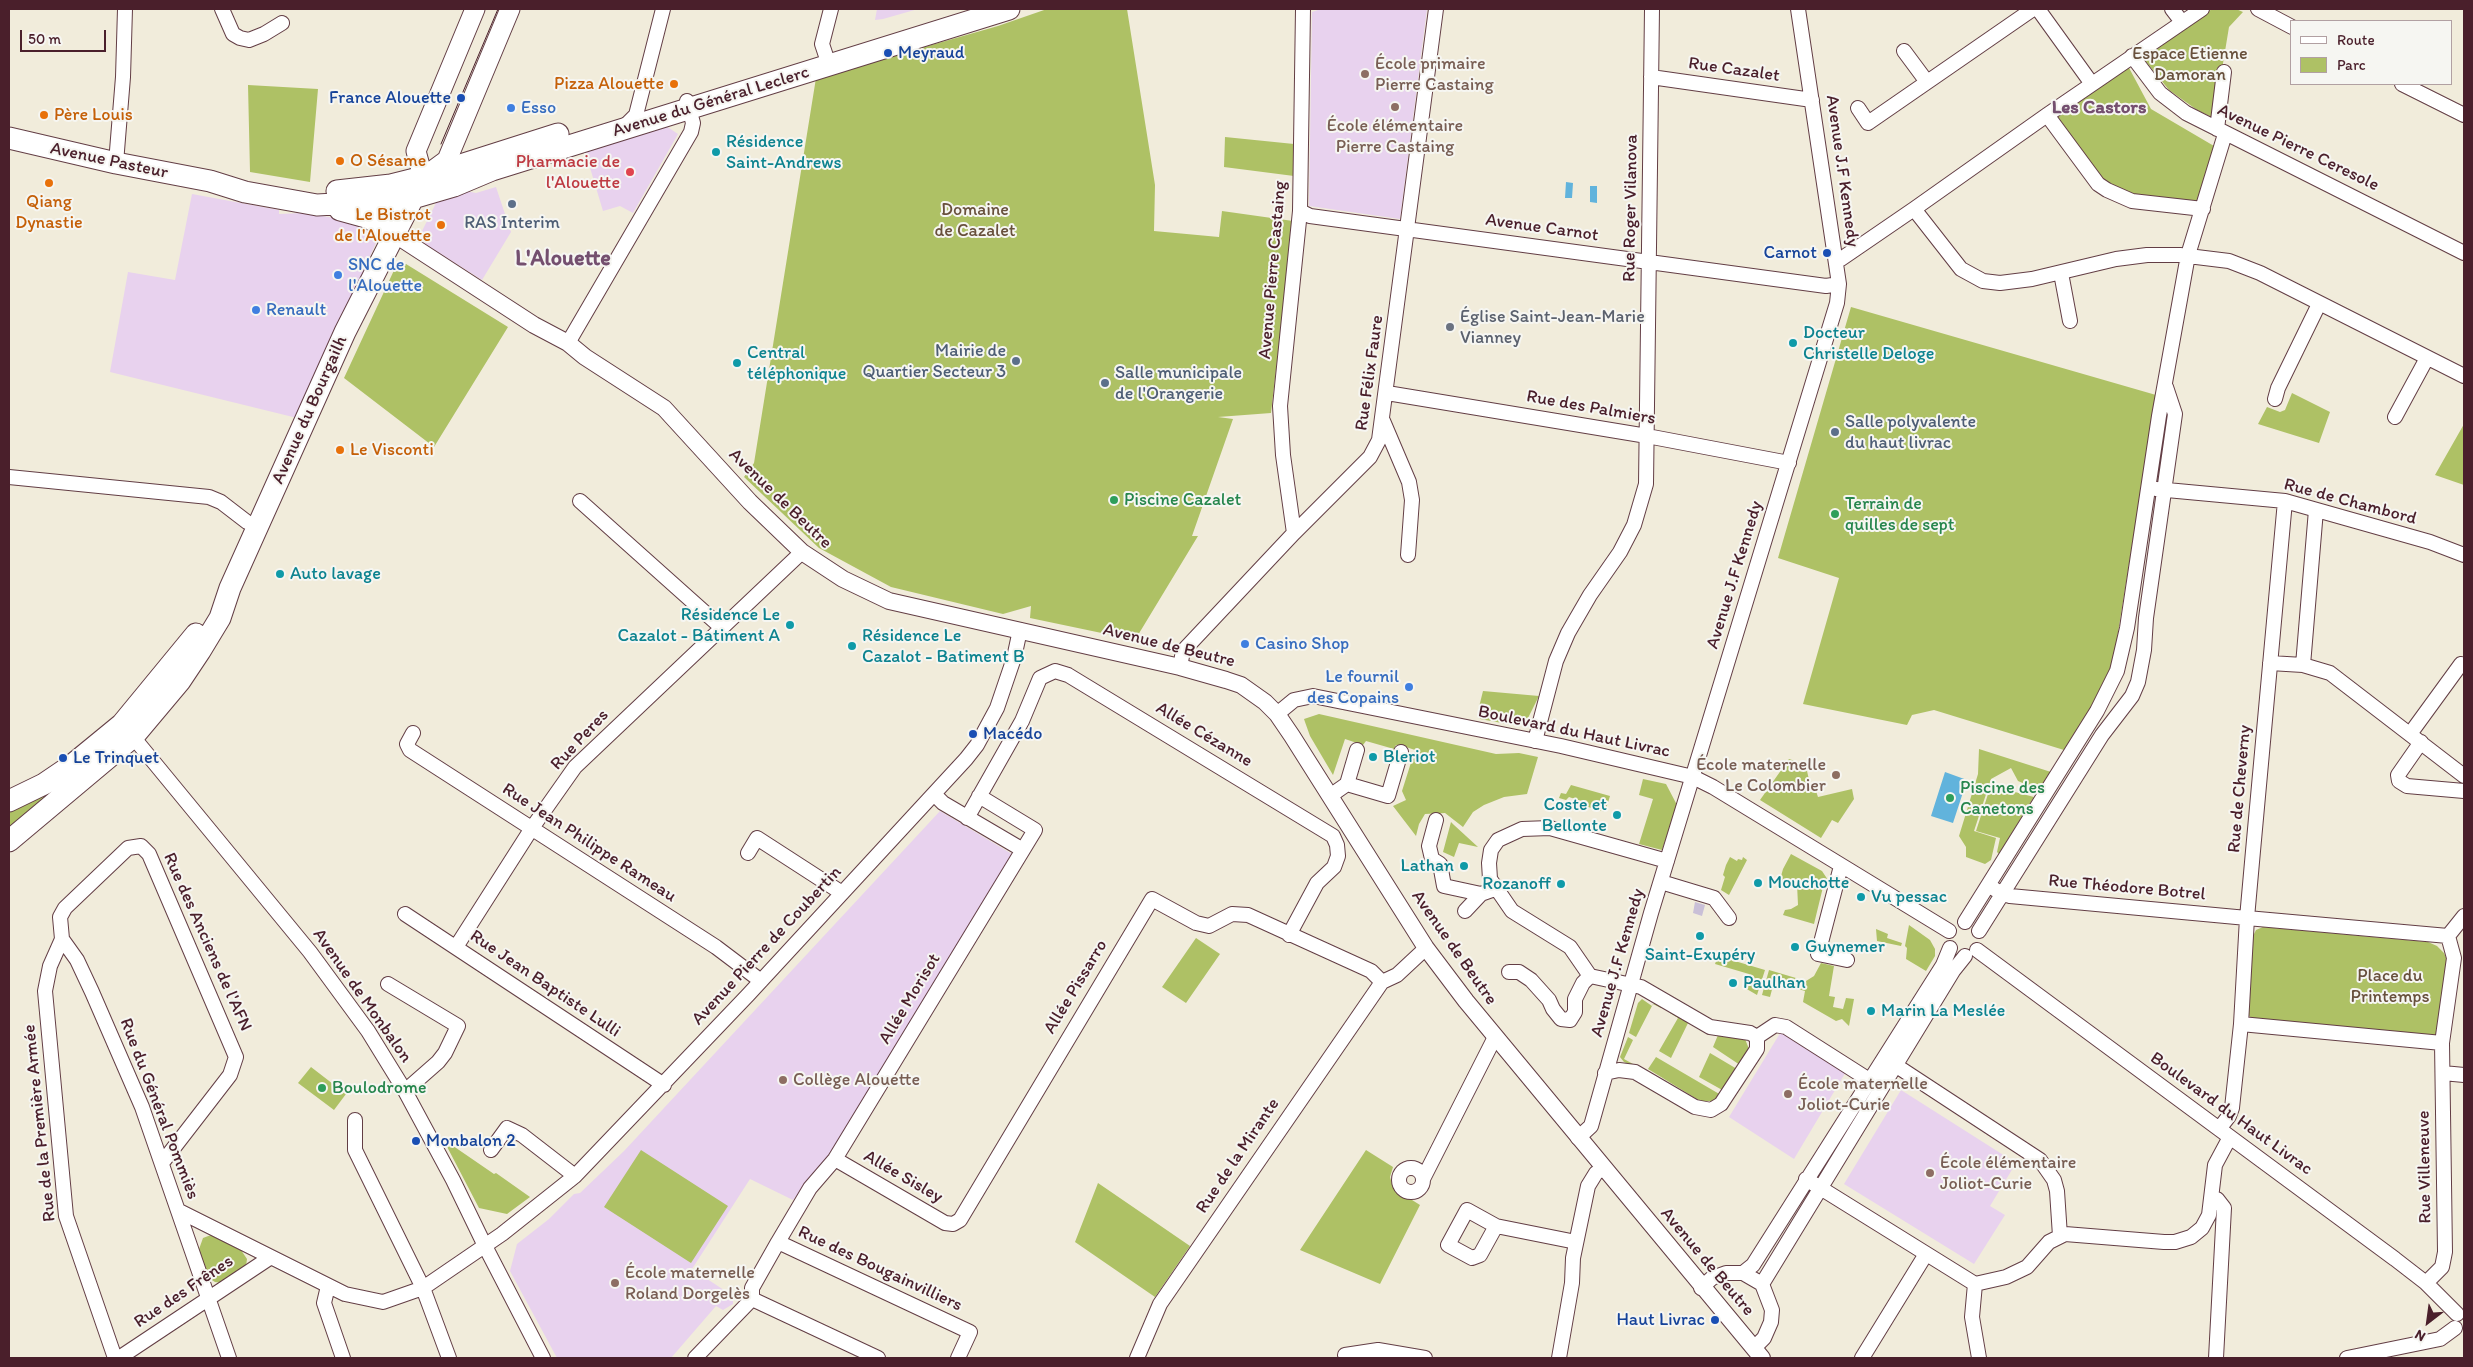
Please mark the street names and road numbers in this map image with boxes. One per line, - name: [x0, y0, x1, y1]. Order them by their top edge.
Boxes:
- street label: Rue Cazalet: [1687, 53, 1781, 87]
- street label: Avenue du Général Leclerc: [610, 62, 812, 142]
- street label: Avenue J.F Kennedy: [1821, 94, 1863, 248]
- street label: Avenue Pierre Ceresole: [2214, 99, 2382, 197]
- street label: Rue Roger Vilanova: [1619, 134, 1643, 282]
- street label: Avenue Pasteur: [48, 138, 170, 184]
- street label: Avenue Pierre Castaing: [1254, 180, 1292, 360]
- street label: Avenue Carnot: [1484, 209, 1600, 247]
- street label: Rue Félix Faure: [1351, 314, 1389, 432]
- street label: Avenue du Bourgailh: [268, 333, 352, 487]
- street label: Rue des Palmiers: [1525, 386, 1657, 430]
- street label: Avenue de Beutre: [724, 444, 836, 554]
- street label: Rue de Chambord: [2281, 474, 2419, 530]
- street label: Avenue J.F Kennedy: [1702, 498, 1768, 652]
- street label: Avenue de Beutre: [1101, 619, 1237, 673]
- street label: Allée Cézanne: [1152, 698, 1256, 772]
- street label: Boulevard du Haut Livrac: [1476, 701, 1672, 763]
- street label: Rue Peres: [546, 705, 614, 775]
- street label: Rue de Cheverny: [2224, 724, 2256, 854]
- street label: Rue Jean Philippe Rameau: [498, 779, 680, 907]
- street label: Rue des Anciens de l'AFN: [158, 849, 256, 1035]
- street label: Avenue Pierre de Coubertin: [688, 862, 846, 1030]
- street label: Rue Théodore Botrel: [2048, 870, 2206, 906]
- street label: Avenue de Beutre: [1406, 886, 1502, 1010]
- street label: Avenue J.F Kennedy: [1586, 886, 1650, 1040]
- street label: Avenue de Monbalon: [308, 925, 416, 1067]
- street label: Rue Jean Baptiste Lulli: [466, 926, 624, 1042]
- street label: Allée Pissarro: [1039, 936, 1113, 1038]
- street label: Allée Morisot: [874, 950, 946, 1048]
- street label: Rue du Général Pommiès: [114, 1015, 204, 1203]
- street label: Rue de la Première Armée: [19, 1023, 61, 1223]
- street label: Boulevard du Haut Livrac: [2145, 1048, 2317, 1180]
- street label: Rue de la Mirante: [1192, 1094, 1284, 1218]
- street label: Rue Villeneuve: [2413, 1110, 2437, 1224]
- street label: Allée Sisley: [860, 1146, 946, 1208]
- street label: Avenue de Beutre: [1655, 1203, 1759, 1321]
- street label: Rue des Bougainvilliers: [794, 1221, 966, 1317]
- street label: Rue des Frênes: [130, 1251, 238, 1333]

